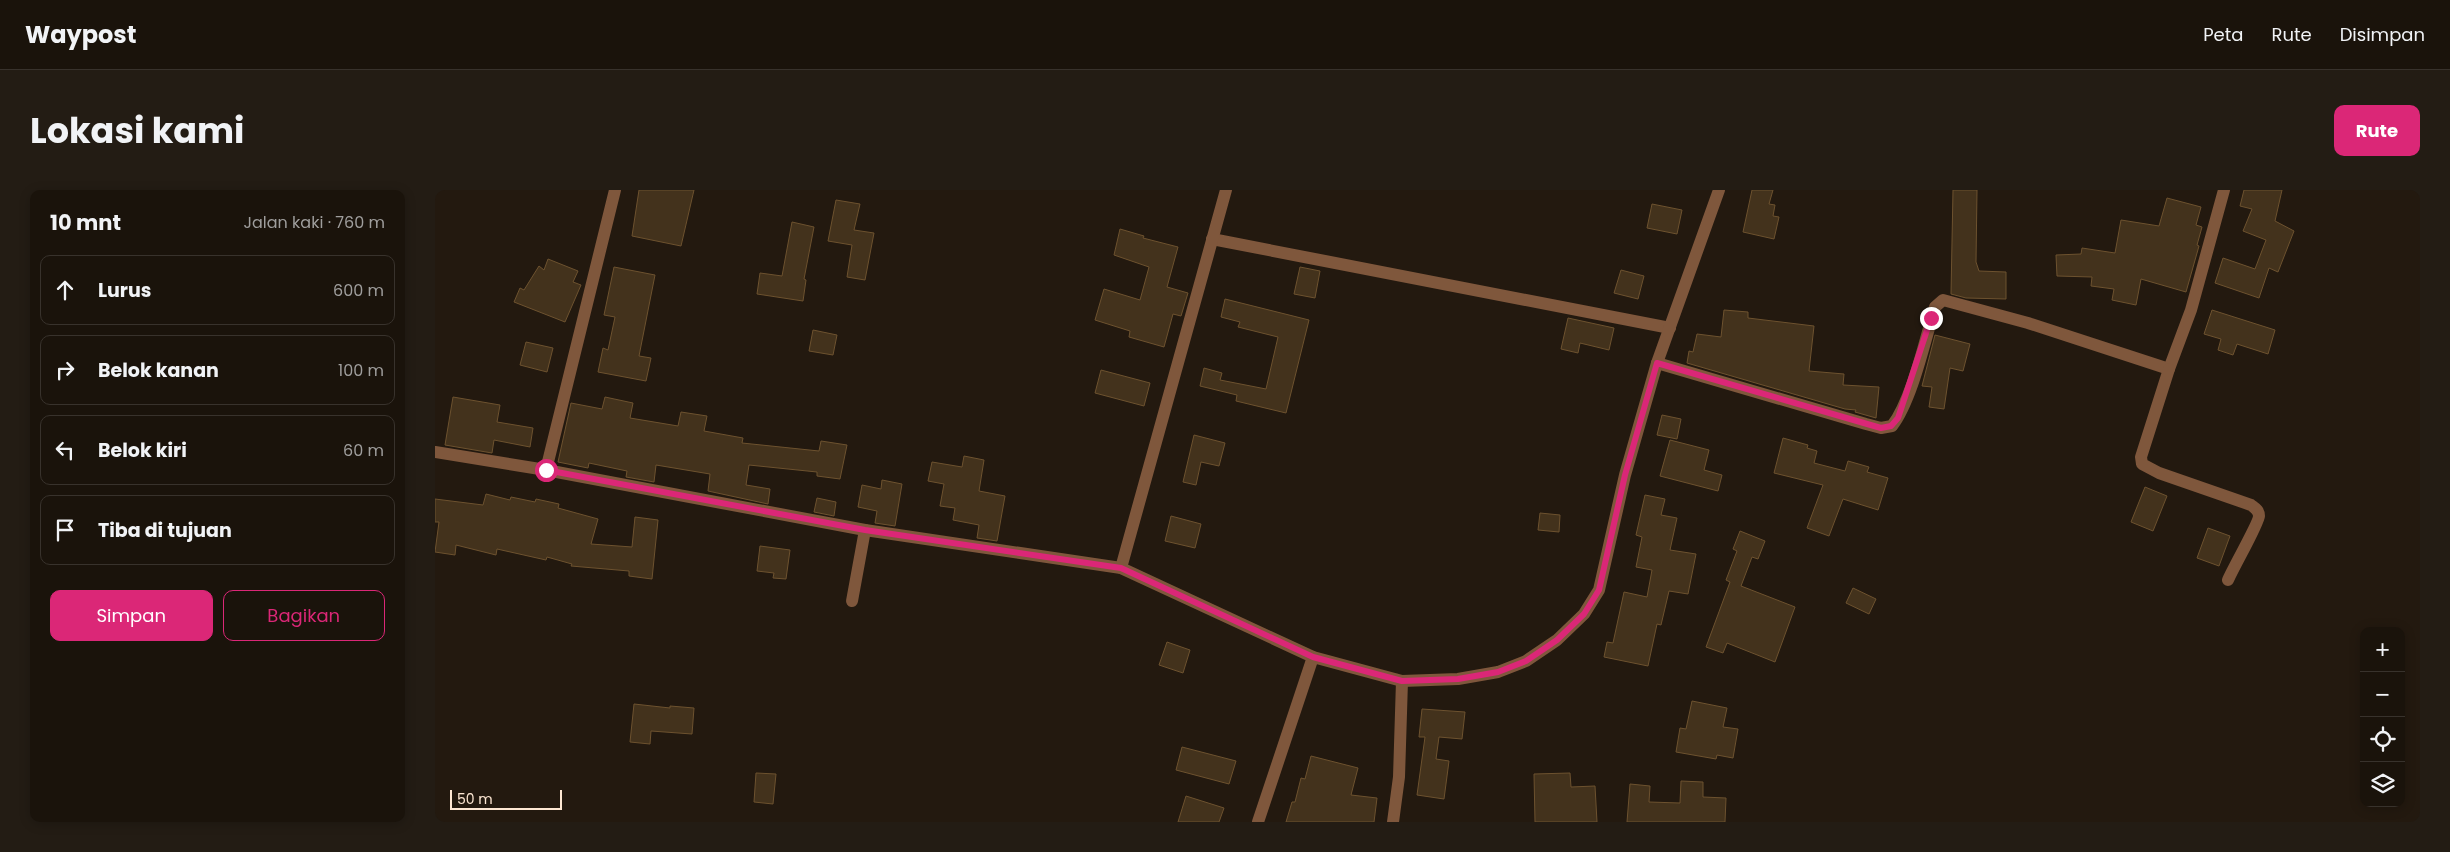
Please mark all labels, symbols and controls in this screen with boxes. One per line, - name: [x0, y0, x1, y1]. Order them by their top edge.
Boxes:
- text: Waypost: [25, 18, 136, 51]
- text: Peta: [2203, 22, 2243, 47]
- text: Rute: [2271, 22, 2312, 47]
- text: Disimpan: [2340, 22, 2425, 47]
- button: Rute: [2334, 105, 2420, 156]
- text: Lokasi kami: [30, 106, 244, 155]
- text: 10 mnt: [50, 208, 121, 237]
- text: Jalan kaki · 760 m: [244, 211, 385, 234]
- icon: ahead: [51, 276, 79, 304]
- text: Lurus: [98, 277, 151, 304]
- text: 600 m: [333, 279, 384, 302]
- route end: [1920, 307, 1943, 330]
- icon: right: [51, 356, 79, 384]
- text: Belok kanan: [98, 357, 219, 384]
- text: 100 m: [338, 359, 384, 382]
- icon: left: [51, 436, 79, 464]
- text: Belok kiri: [98, 437, 187, 464]
- text: 60 m: [343, 439, 384, 462]
- route start: [535, 459, 558, 482]
- icon: arrive: [51, 516, 79, 544]
- text: Tiba di tujuan: [98, 517, 232, 544]
- button: Simpan: [50, 590, 213, 641]
- button: Bagikan: [223, 590, 385, 641]
- map controls: [2360, 627, 2405, 807]
- button: +: [2360, 627, 2405, 672]
- button: −: [2360, 672, 2405, 717]
- button: locate: [2360, 717, 2405, 762]
- button: layers: [2360, 762, 2405, 807]
- scale bar: [450, 787, 563, 810]
- text: 50 m: [457, 789, 493, 809]

